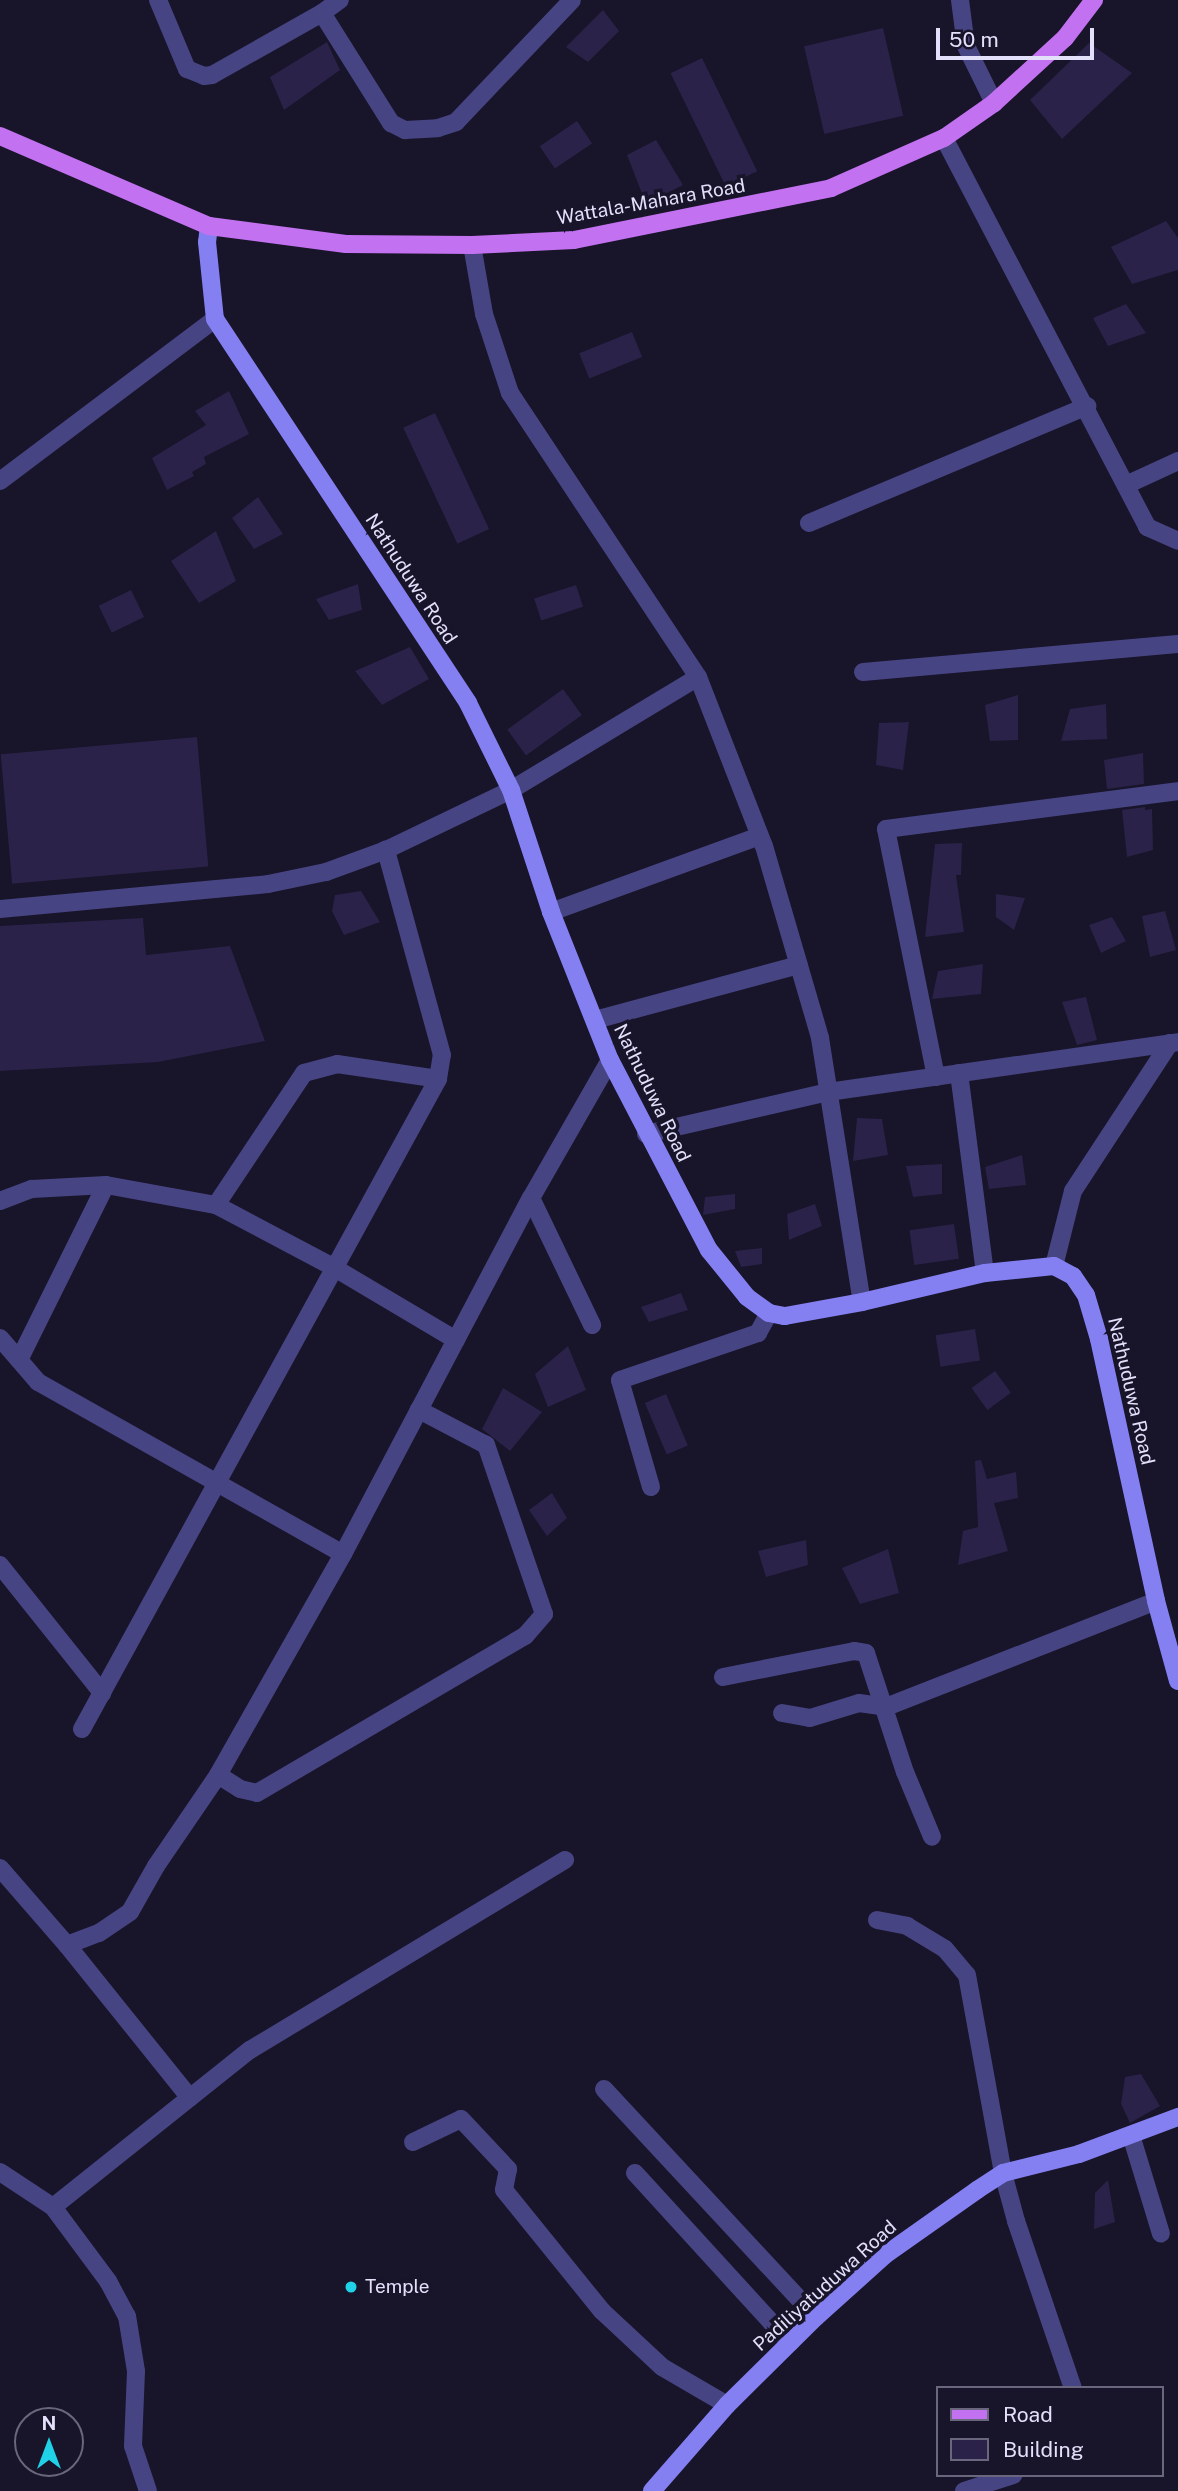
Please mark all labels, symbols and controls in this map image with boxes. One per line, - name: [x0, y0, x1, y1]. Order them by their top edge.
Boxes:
- scale bar: [940, 14, 1098, 58]
- text: 50 m: [949, 27, 999, 52]
- street label: Wattala-Mahara Road: [555, 174, 747, 230]
- street label: Nathuduwa Road: [360, 510, 462, 648]
- street label: Nathuduwa Road: [609, 1020, 695, 1166]
- street label: Nathuduwa Road: [1103, 1315, 1159, 1467]
- street label: Padiliyatuduwa Road: [749, 2216, 901, 2356]
- place label: Temple: [365, 2276, 430, 2298]
- marker: Temple: [343, 2279, 359, 2295]
- legend: [936, 2386, 1164, 2477]
- text: Road: [1003, 2402, 1053, 2427]
- north arrow: [14, 2407, 84, 2477]
- text: N: [42, 2412, 56, 2434]
- text: Building: [1003, 2437, 1084, 2462]

